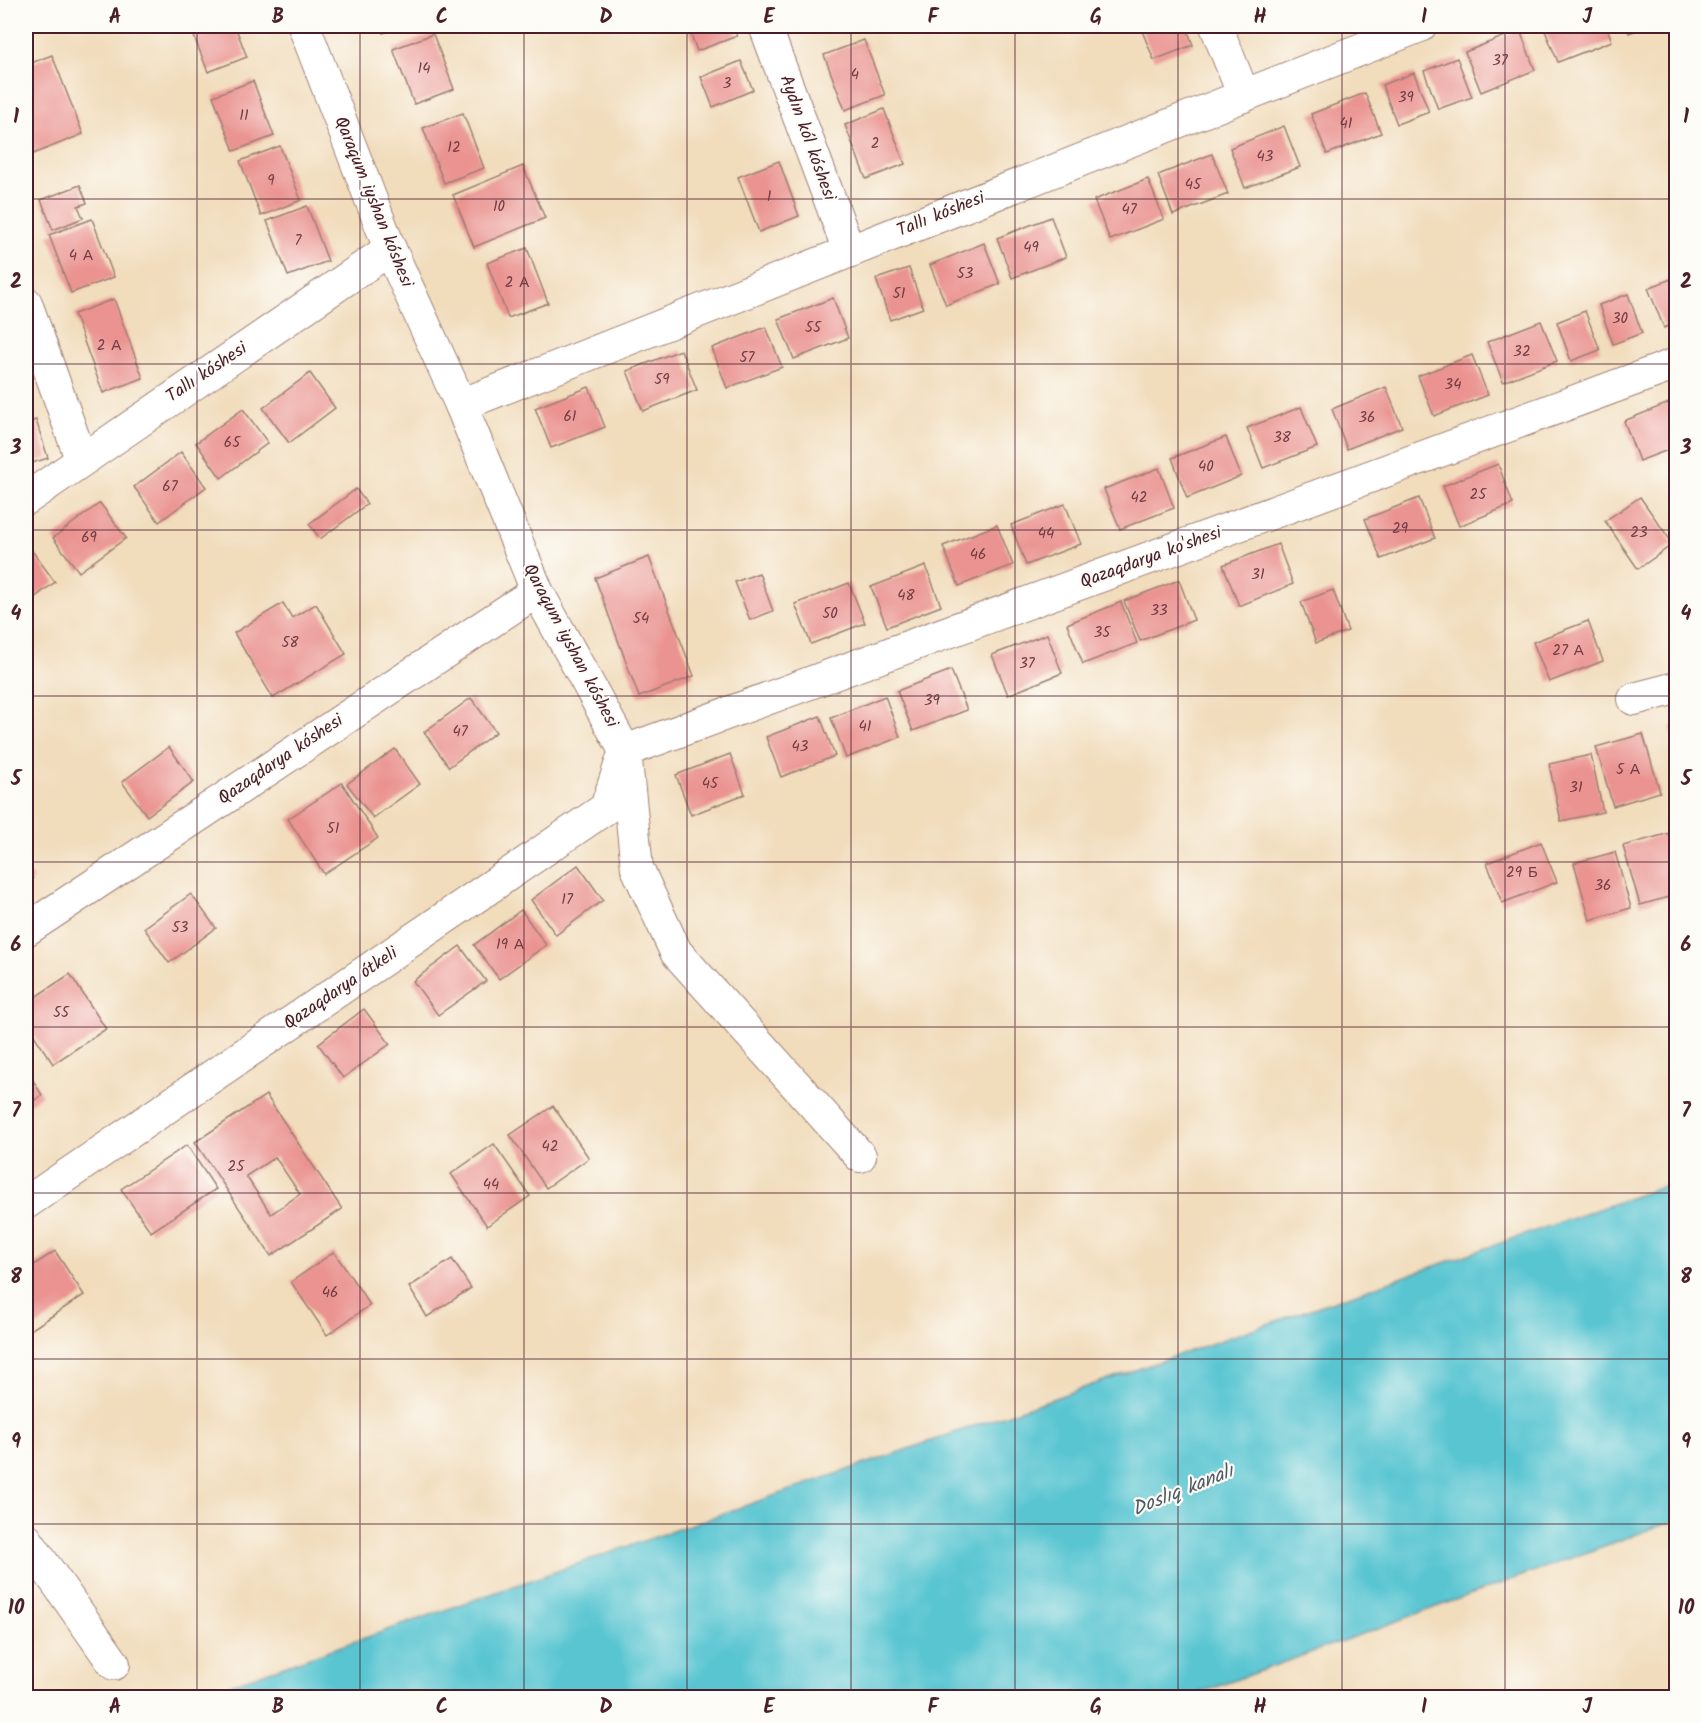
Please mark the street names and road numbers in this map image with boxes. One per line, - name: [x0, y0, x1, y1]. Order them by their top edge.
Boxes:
- street label: Aydın kól kóshesi: [771, 71, 843, 206]
- street label: Qaraqum iyshan kóshesi: [325, 112, 421, 293]
- street label: Tallı kóshesi: [893, 184, 990, 246]
- street label: Tallı kóshesi: [160, 335, 254, 411]
- street label: Qazaqdarya ko'shesi: [1076, 519, 1227, 597]
- street label: Qaraqum iyshan kóshesi: [514, 559, 626, 734]
- street label: Qazaqdarya kóshesi: [212, 707, 350, 813]
- street label: Qazaqdarya ótkeli: [278, 939, 405, 1038]

